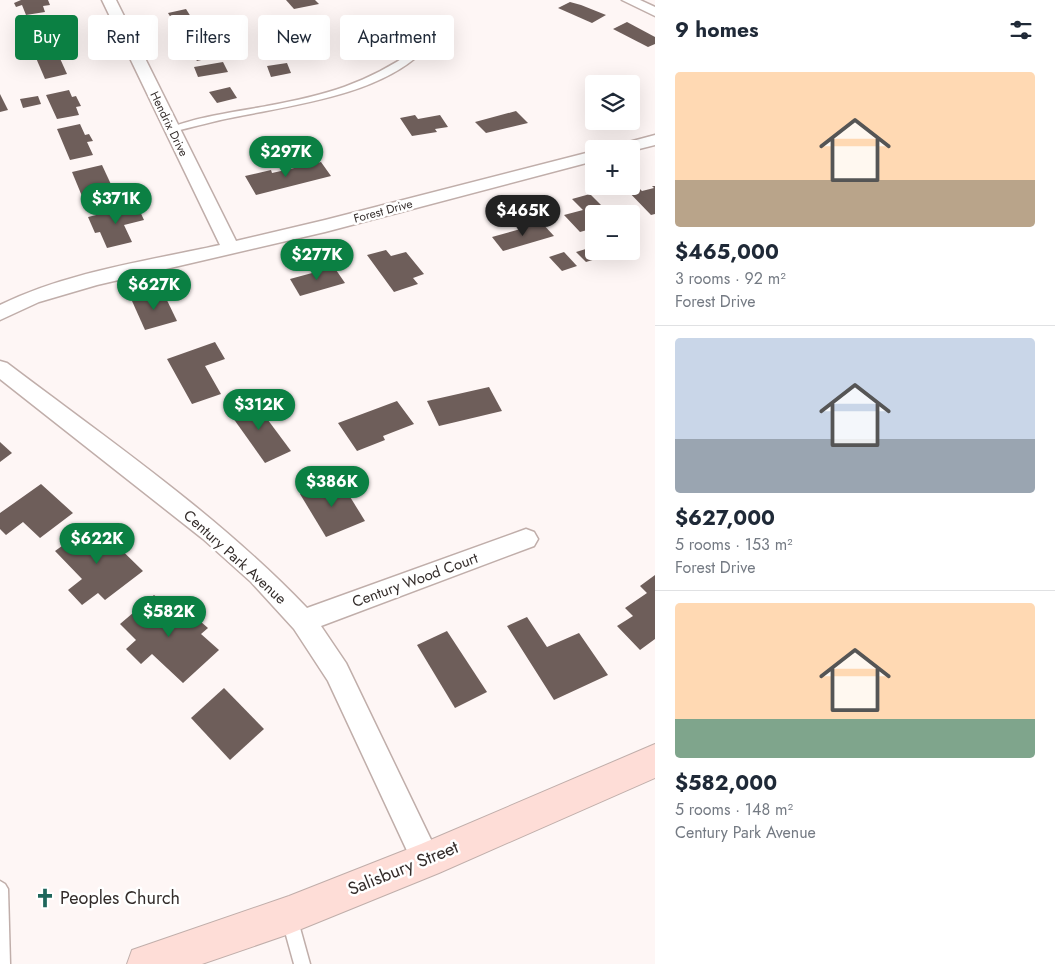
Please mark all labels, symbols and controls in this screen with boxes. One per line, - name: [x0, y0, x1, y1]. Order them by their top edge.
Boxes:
- chip: Buy: [15, 15, 78, 60]
- chip: Rent: [88, 15, 158, 60]
- chip: Filters: [168, 15, 248, 60]
- chip: New: [258, 15, 330, 60]
- chip: Apartment: [340, 15, 454, 60]
- text: 9 homes: [675, 15, 759, 45]
- icon: filters: [1007, 16, 1035, 44]
- map controls: [585, 75, 640, 260]
- button: layers: [585, 75, 640, 130]
- street label: Hendrix Drive: [145, 88, 193, 160]
- icon: home: [810, 105, 900, 195]
- pin: $297K: [251, 136, 321, 178]
- text: $297K: [260, 140, 312, 163]
- button: +: [585, 140, 640, 195]
- pin: $371K: [81, 182, 151, 225]
- text: $371K: [92, 187, 140, 210]
- pin: $465K: [488, 194, 558, 237]
- street label: Forest Drive: [352, 195, 414, 227]
- text: $465K: [496, 199, 550, 222]
- button: −: [585, 205, 640, 260]
- text: $465,000: [675, 237, 779, 267]
- pin: $277K: [282, 238, 352, 281]
- text: $277K: [292, 243, 342, 266]
- text: 3 rooms · 92 m²: [675, 267, 786, 290]
- pin: $627K: [119, 268, 189, 311]
- text: $627K: [128, 273, 180, 296]
- text: Forest Drive: [675, 290, 755, 313]
- icon: home: [810, 370, 900, 460]
- pin: $312K: [224, 388, 294, 431]
- text: $312K: [234, 393, 284, 416]
- pin: $386K: [297, 466, 367, 508]
- text: $386K: [306, 470, 358, 493]
- text: $627,000: [675, 503, 775, 533]
- street label: Century Park Avenue: [179, 505, 292, 610]
- pin: $622K: [62, 522, 132, 565]
- text: $622K: [71, 527, 123, 550]
- text: 5 rooms · 153 m²: [675, 533, 793, 556]
- street label: Century Wood Court: [349, 547, 481, 613]
- text: Forest Drive: [675, 556, 755, 579]
- pin: $582K: [134, 596, 204, 638]
- text: $582K: [143, 600, 195, 623]
- icon: home: [810, 635, 900, 725]
- text: $582,000: [675, 768, 777, 798]
- text: 5 rooms · 148 m²: [675, 798, 793, 821]
- text: Century Park Avenue: [675, 821, 816, 844]
- street label: Salisbury Street: [344, 834, 463, 902]
- place label: Peoples Church: [60, 885, 180, 911]
- church icon: Peoples Church: [34, 887, 56, 909]

